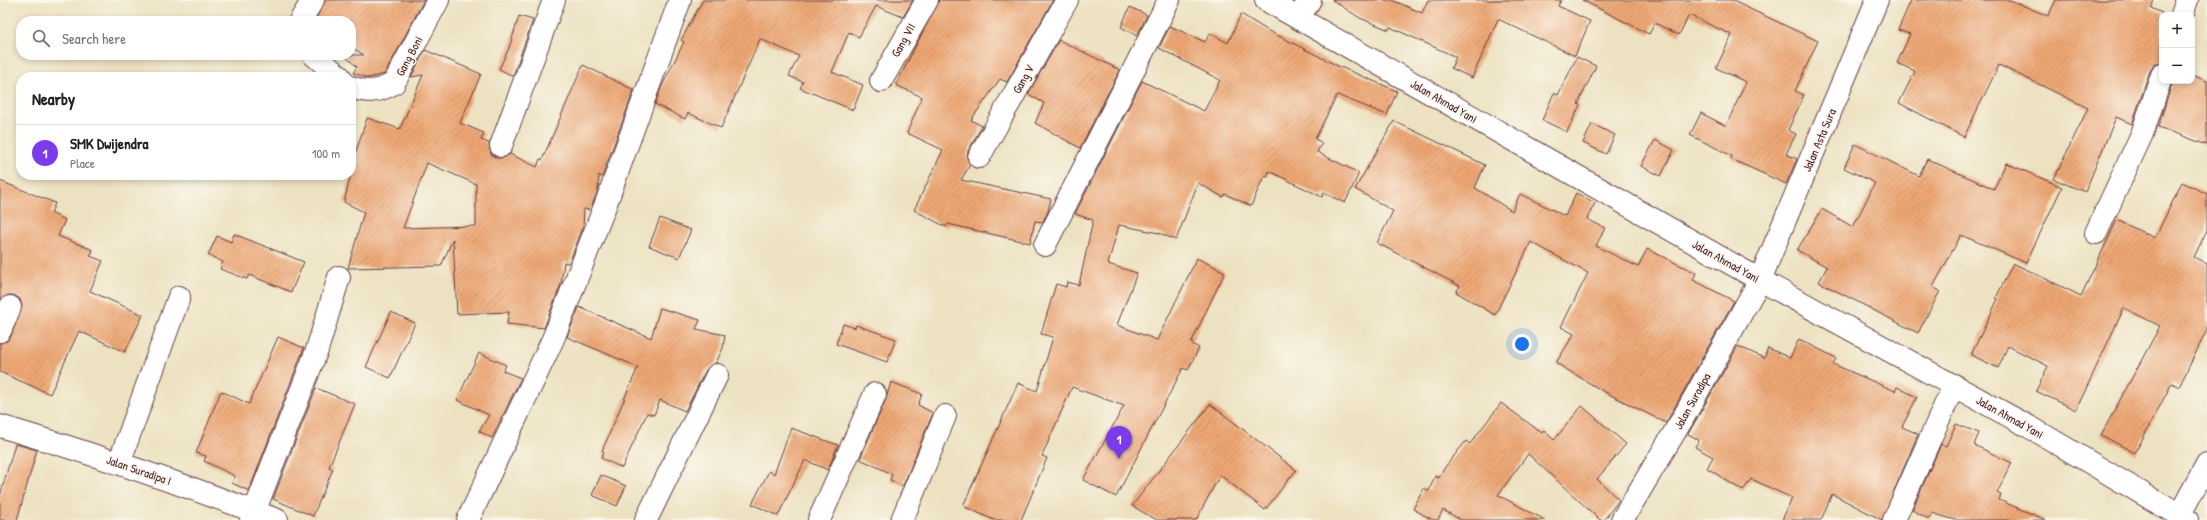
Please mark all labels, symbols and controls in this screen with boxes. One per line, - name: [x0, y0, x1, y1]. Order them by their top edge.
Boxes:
- map controls: [2159, 12, 2195, 84]
- button: +: [2159, 12, 2195, 48]
- search box: [16, 16, 356, 60]
- street label: Gang VII: [887, 20, 919, 60]
- icon: search: [30, 27, 52, 49]
- text: Search here: [62, 28, 126, 49]
- street label: Gang Boni: [391, 33, 427, 79]
- button: −: [2159, 48, 2195, 84]
- street label: Gang V: [1008, 61, 1038, 97]
- street label: Jalan Ahmad Yani: [1407, 75, 1481, 127]
- text: Nearby: [32, 87, 75, 110]
- street label: Jalan Asta Sura: [1798, 106, 1840, 174]
- text: SMK Dwijendra: [70, 133, 148, 154]
- text: 1: [43, 144, 47, 162]
- text: 100 m: [312, 144, 340, 162]
- text: Place: [70, 154, 95, 172]
- street label: Jalan Ahmad Yani: [1689, 235, 1763, 287]
- your location: [1512, 334, 1532, 354]
- street label: Jalan Suradipa: [1670, 369, 1715, 432]
- street label: Jalan Ahmad Yani: [1973, 391, 2047, 443]
- pin: 1: [1106, 426, 1132, 459]
- street label: Jalan Suradipa I: [104, 451, 174, 489]

